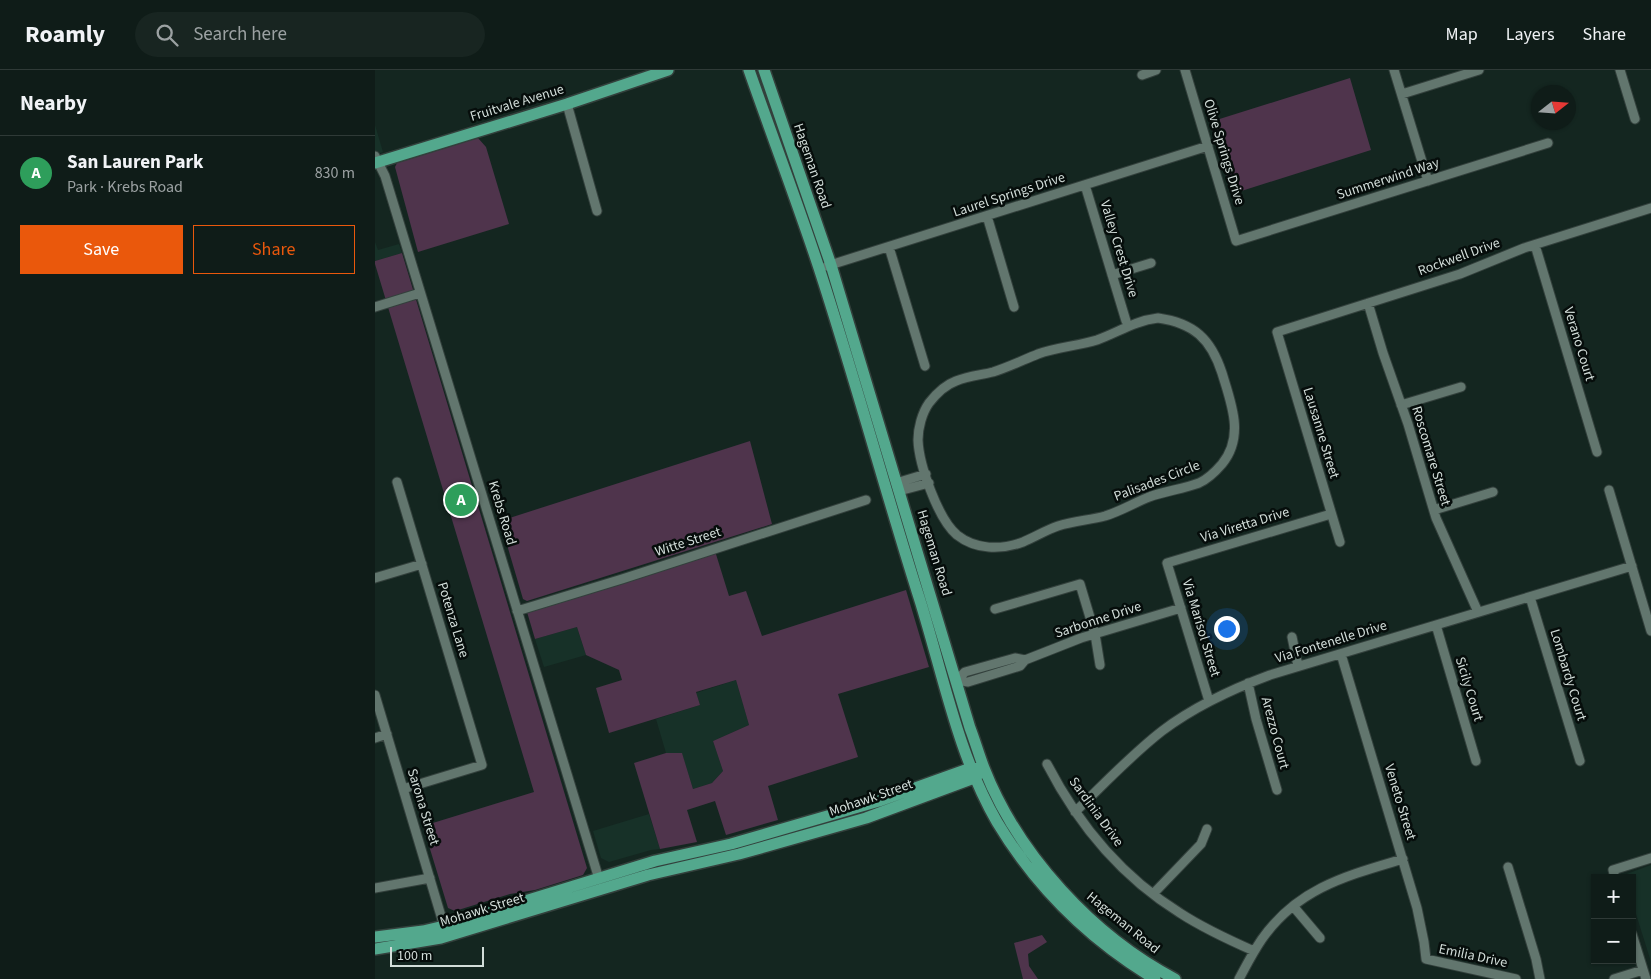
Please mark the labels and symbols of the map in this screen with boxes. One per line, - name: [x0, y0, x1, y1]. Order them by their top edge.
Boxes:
- street label: Fruitvale Avenue: [468, 79, 566, 127]
- north arrow: [1531, 85, 1576, 130]
- street label: Olive Springs Drive: [1198, 97, 1250, 207]
- street label: Hageman Road: [788, 121, 836, 211]
- street label: Summerwind Way: [1334, 153, 1442, 205]
- street label: Laurel Springs Drive: [950, 167, 1068, 223]
- street label: Valley Crest Drive: [1095, 198, 1143, 300]
- street label: Rockwell Drive: [1415, 233, 1503, 281]
- street label: Verano Court: [1558, 305, 1600, 384]
- street label: Lausanne Street: [1298, 385, 1344, 481]
- street label: Roscomare Street: [1406, 404, 1456, 508]
- street label: Palisades Circle: [1111, 455, 1203, 507]
- street label: Krebs Road: [483, 478, 521, 548]
- pin: A: [445, 481, 477, 519]
- street label: Via Viretta Drive: [1198, 502, 1292, 548]
- street label: Hageman Road: [911, 507, 957, 599]
- street label: Witte Street: [652, 522, 724, 562]
- street label: Via Marisol Street: [1177, 577, 1225, 679]
- street label: Potenza Lane: [432, 580, 474, 660]
- street label: Sarbonne Drive: [1052, 597, 1144, 643]
- street label: Via Fontenelle Drive: [1273, 615, 1389, 668]
- your location: [1214, 616, 1240, 642]
- street label: Lombardy Court: [1545, 627, 1592, 724]
- street label: Sicily Court: [1450, 654, 1488, 724]
- street label: Arezzo Court: [1256, 695, 1294, 772]
- street label: Veneto Street: [1379, 762, 1421, 843]
- street label: Sarona Street: [402, 766, 444, 848]
- street label: Sardinia Drive: [1064, 773, 1128, 851]
- street label: Mohawk Street: [826, 774, 916, 822]
- street label: Hageman Road: [1082, 887, 1164, 959]
- street label: Mohawk Street: [437, 888, 527, 932]
- street label: Emilia Drive: [1437, 939, 1509, 973]
- scale bar: [390, 944, 484, 967]

